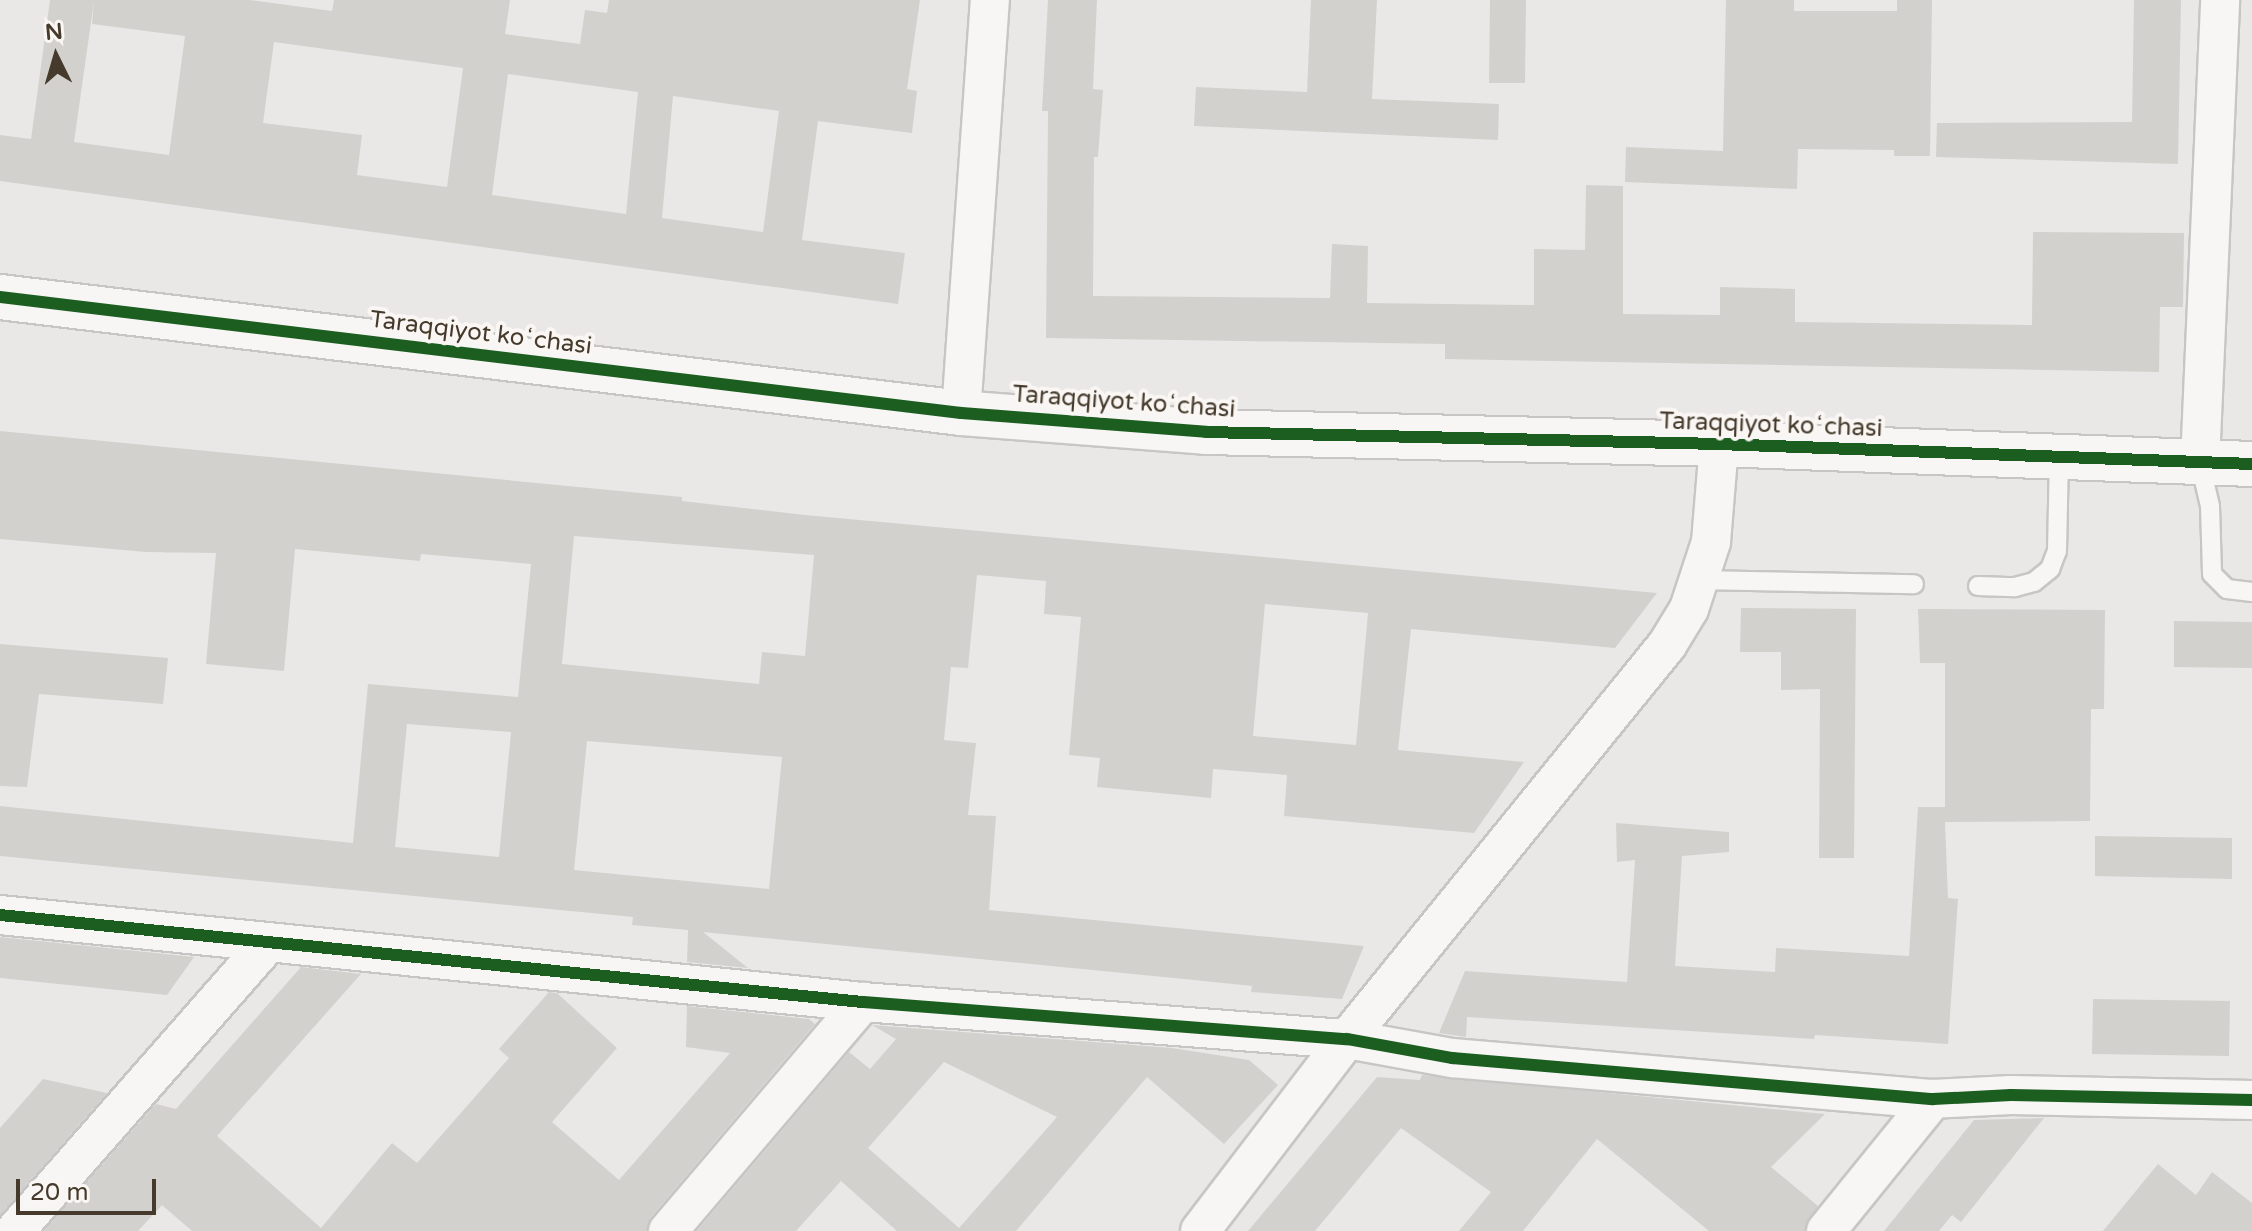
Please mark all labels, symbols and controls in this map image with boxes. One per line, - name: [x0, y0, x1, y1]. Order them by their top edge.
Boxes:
- north arrow: [16, 16, 96, 96]
- text: N: [44, 18, 64, 46]
- street label: Taraqqiyot koʻchasi: [368, 305, 594, 361]
- street label: Taraqqiyot koʻchasi: [1012, 380, 1236, 424]
- street label: Taraqqiyot koʻchasi: [1659, 407, 1883, 443]
- scale bar: [20, 1163, 160, 1213]
- text: 20 m: [30, 1178, 88, 1207]

